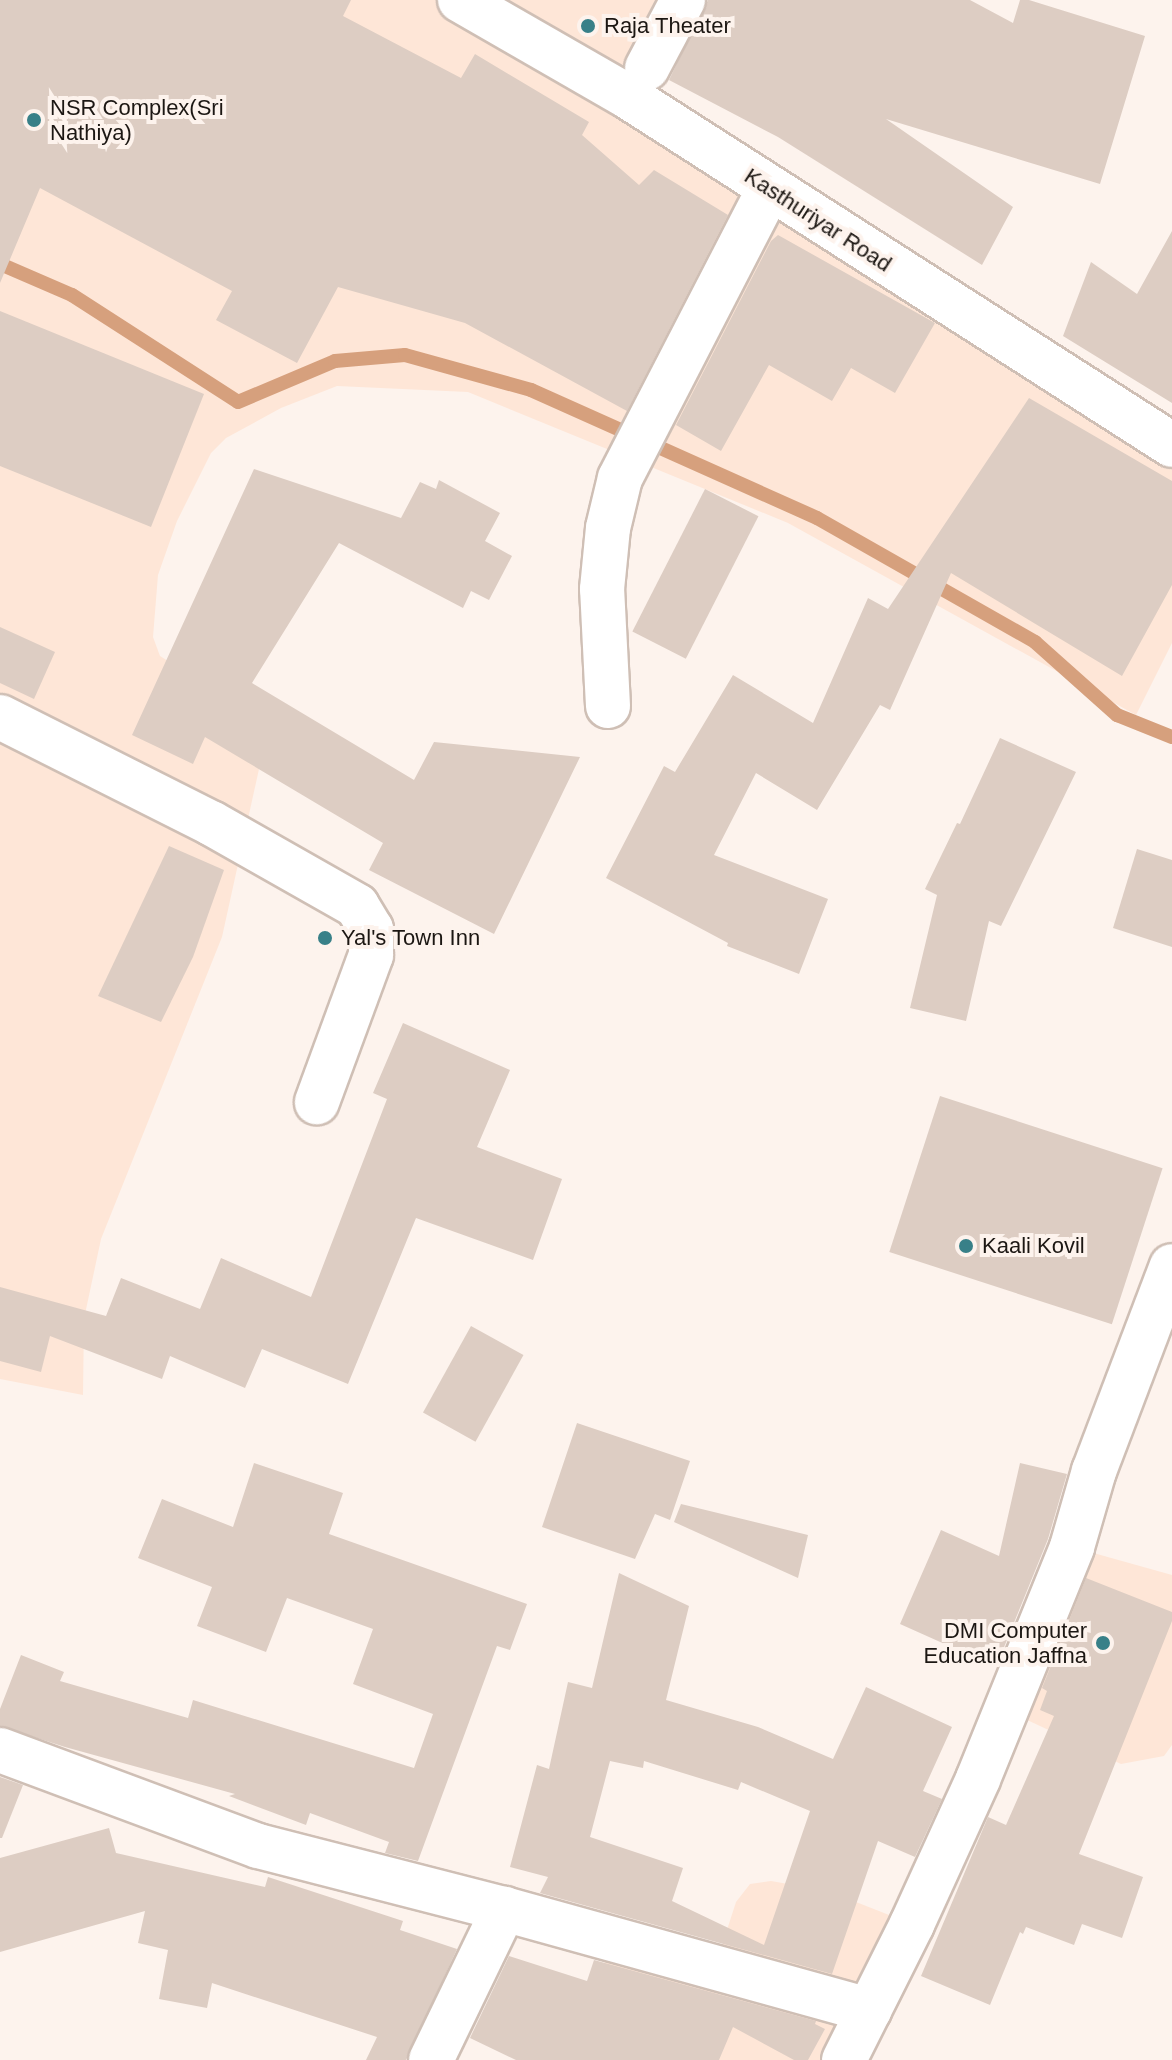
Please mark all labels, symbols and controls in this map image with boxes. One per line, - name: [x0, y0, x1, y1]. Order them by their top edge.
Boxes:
- place label: Raja Theater: [604, 13, 731, 39]
- marker: Raja Theater: [579, 17, 597, 35]
- place label: NSR Complex(Sri Nathiya): [50, 94, 224, 146]
- marker: NSR Complex(Sri Nathiya): [25, 111, 43, 129]
- street label: Kasthuriyar Road: [740, 163, 896, 277]
- place label: Yal's Town Inn: [341, 925, 481, 951]
- marker: Yal's Town Inn: [316, 929, 334, 947]
- place label: Kaali Kovil: [982, 1233, 1085, 1259]
- marker: Kaali Kovil: [957, 1237, 975, 1255]
- place label: DMI Computer Education Jaffna: [924, 1617, 1087, 1668]
- marker: DMI Computer Education Jaffna: [1094, 1634, 1112, 1652]

